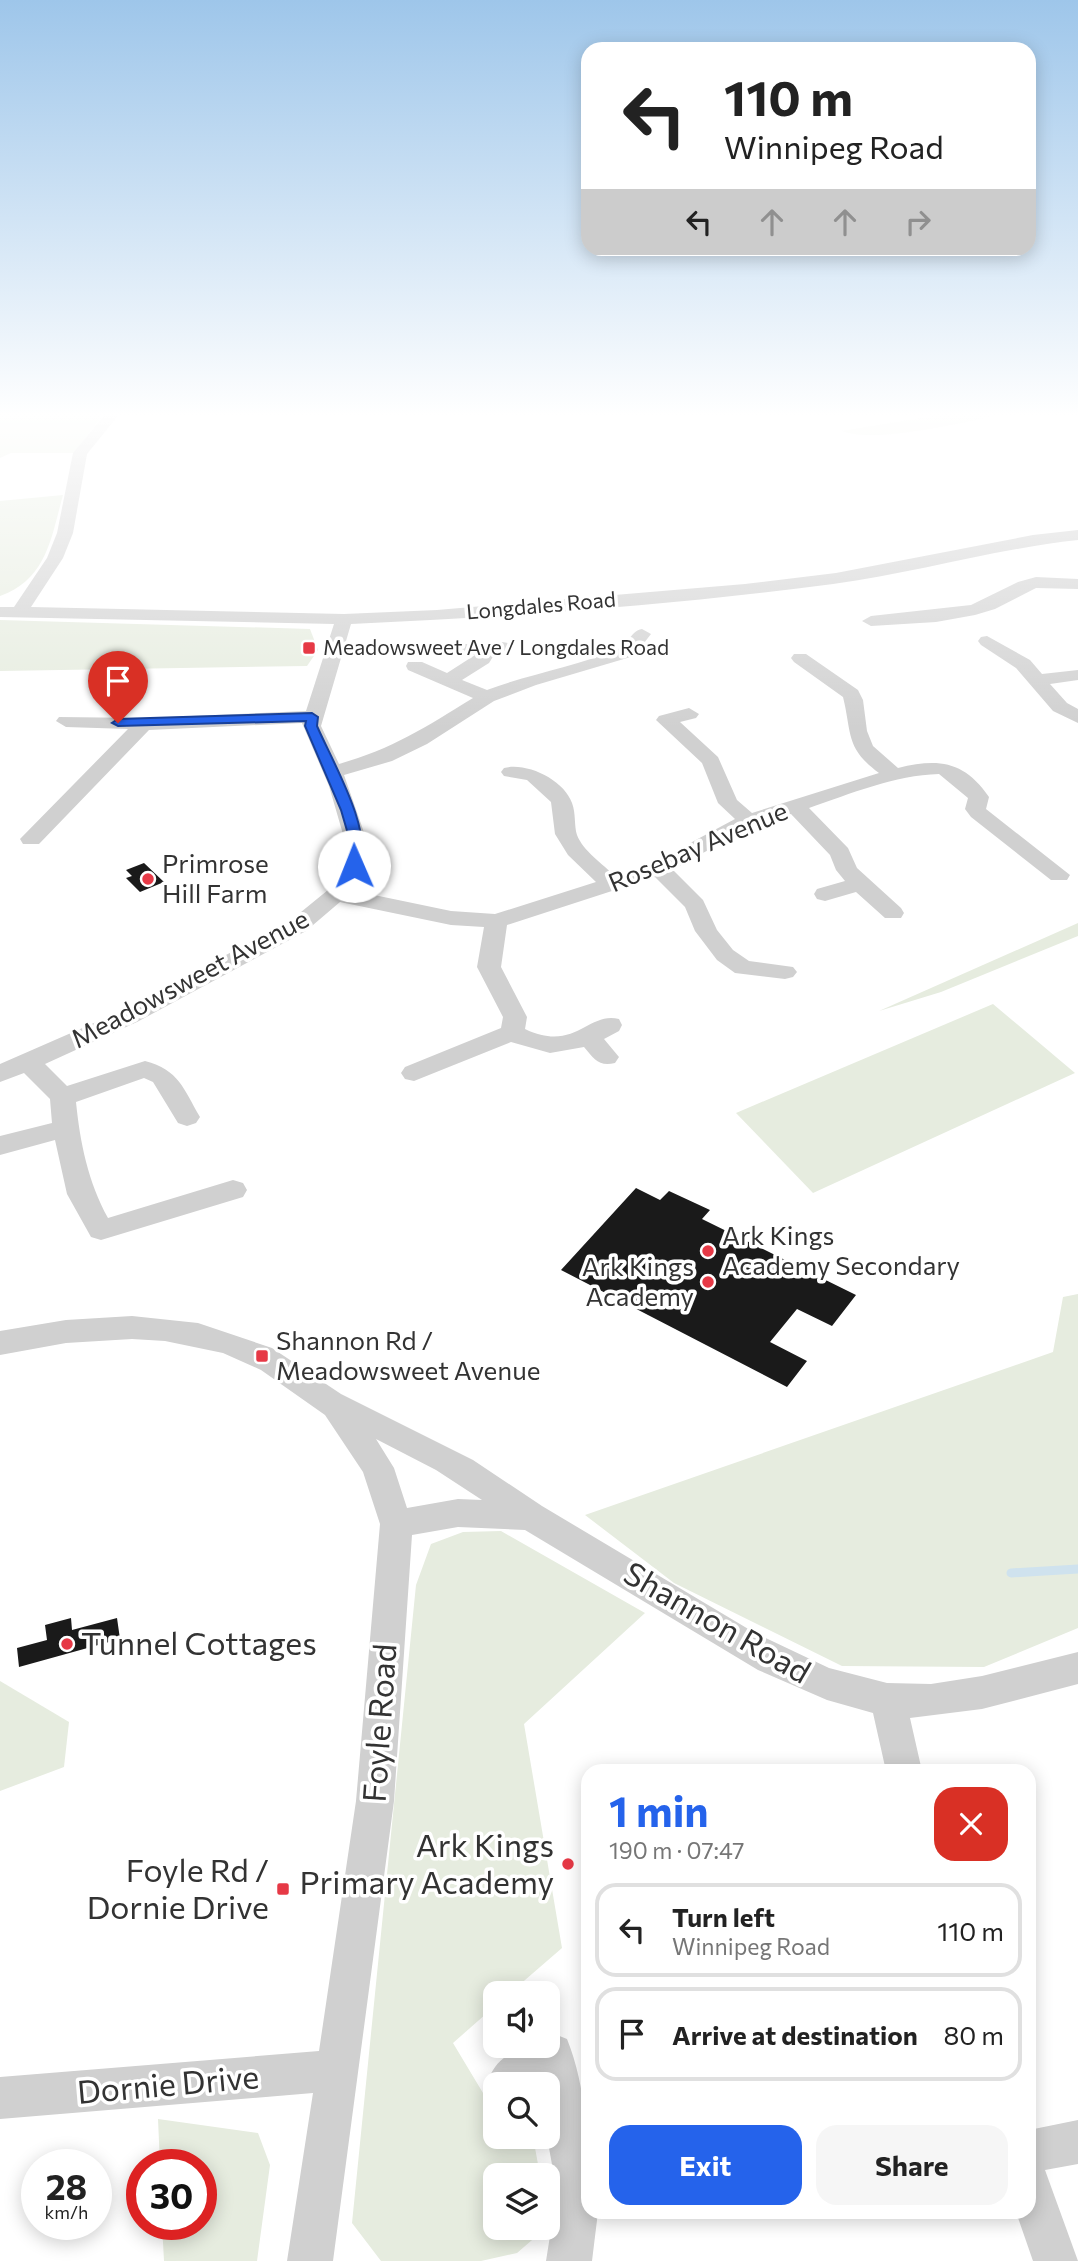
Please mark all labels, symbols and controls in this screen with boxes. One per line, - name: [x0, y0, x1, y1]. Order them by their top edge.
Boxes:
- text: 110 m: [724, 66, 853, 126]
- icon: left: [609, 70, 700, 161]
- text: Winnipeg Road: [724, 126, 944, 166]
- icon: left: [680, 203, 718, 241]
- icon: ahead: [753, 203, 791, 241]
- icon: ahead: [826, 203, 864, 241]
- icon: right: [899, 203, 937, 241]
- street label: Longdales Road: [465, 586, 617, 623]
- place label: Meadowsweet Ave / Longdales Road: [323, 634, 669, 659]
- marker: Meadowsweet Ave / Longdales Road: [301, 640, 317, 656]
- pin: [88, 651, 148, 723]
- icon: arrive: [99, 662, 137, 700]
- street label: Rosebay Avenue: [603, 794, 791, 897]
- position arrow: [317, 829, 391, 903]
- place label: Primrose Hill Farm: [162, 847, 269, 908]
- marker: Primrose Hill Farm: [140, 871, 156, 887]
- street label: Meadowsweet Avenue: [65, 902, 313, 1053]
- place label: Ark Kings Academy Secondary: [722, 1219, 960, 1280]
- marker: Ark Kings Academy Secondary: [700, 1243, 716, 1259]
- place label: Ark Kings Academy: [582, 1250, 694, 1311]
- marker: Ark Kings Academy: [700, 1274, 716, 1290]
- place label: Shannon Rd / Meadowsweet Avenue: [276, 1324, 540, 1385]
- marker: Shannon Rd / Meadowsweet Avenue: [254, 1348, 270, 1364]
- street label: Shannon Road: [618, 1552, 818, 1691]
- place label: Tunnel Cottages: [81, 1622, 317, 1662]
- marker: Tunnel Cottages: [59, 1636, 75, 1652]
- street label: Foyle Road: [353, 1642, 403, 1803]
- text: 1 min: [609, 1784, 709, 1836]
- button: close: [934, 1787, 1008, 1861]
- place label: Ark Kings Primary Academy: [299, 1824, 554, 1901]
- text: 190 m · 07:47: [609, 1836, 744, 1864]
- place label: Foyle Rd / Dornie Drive: [87, 1849, 269, 1926]
- marker: Ark Kings Primary Academy: [560, 1856, 576, 1872]
- marker: Foyle Rd / Dornie Drive: [275, 1881, 291, 1897]
- text: Turn left: [672, 1901, 775, 1932]
- icon: left: [613, 1911, 651, 1949]
- text: 110 m: [937, 1915, 1004, 1946]
- text: Winnipeg Road: [672, 1932, 830, 1960]
- map controls: [483, 1981, 560, 2240]
- button: sound: [483, 1981, 560, 2058]
- icon: arrive: [613, 2015, 651, 2053]
- text: Arrive at destination: [672, 2019, 918, 2050]
- text: 80 m: [944, 2019, 1004, 2050]
- street label: Dornie Drive: [75, 2055, 260, 2111]
- button: search: [483, 2072, 560, 2149]
- button: Exit: [609, 2125, 802, 2205]
- button: Share: [816, 2125, 1008, 2205]
- speed limit sign: 30: [126, 2149, 217, 2240]
- button: layers: [483, 2163, 560, 2240]
- text: 28: [46, 2164, 87, 2207]
- text: km/h: [45, 2201, 88, 2223]

